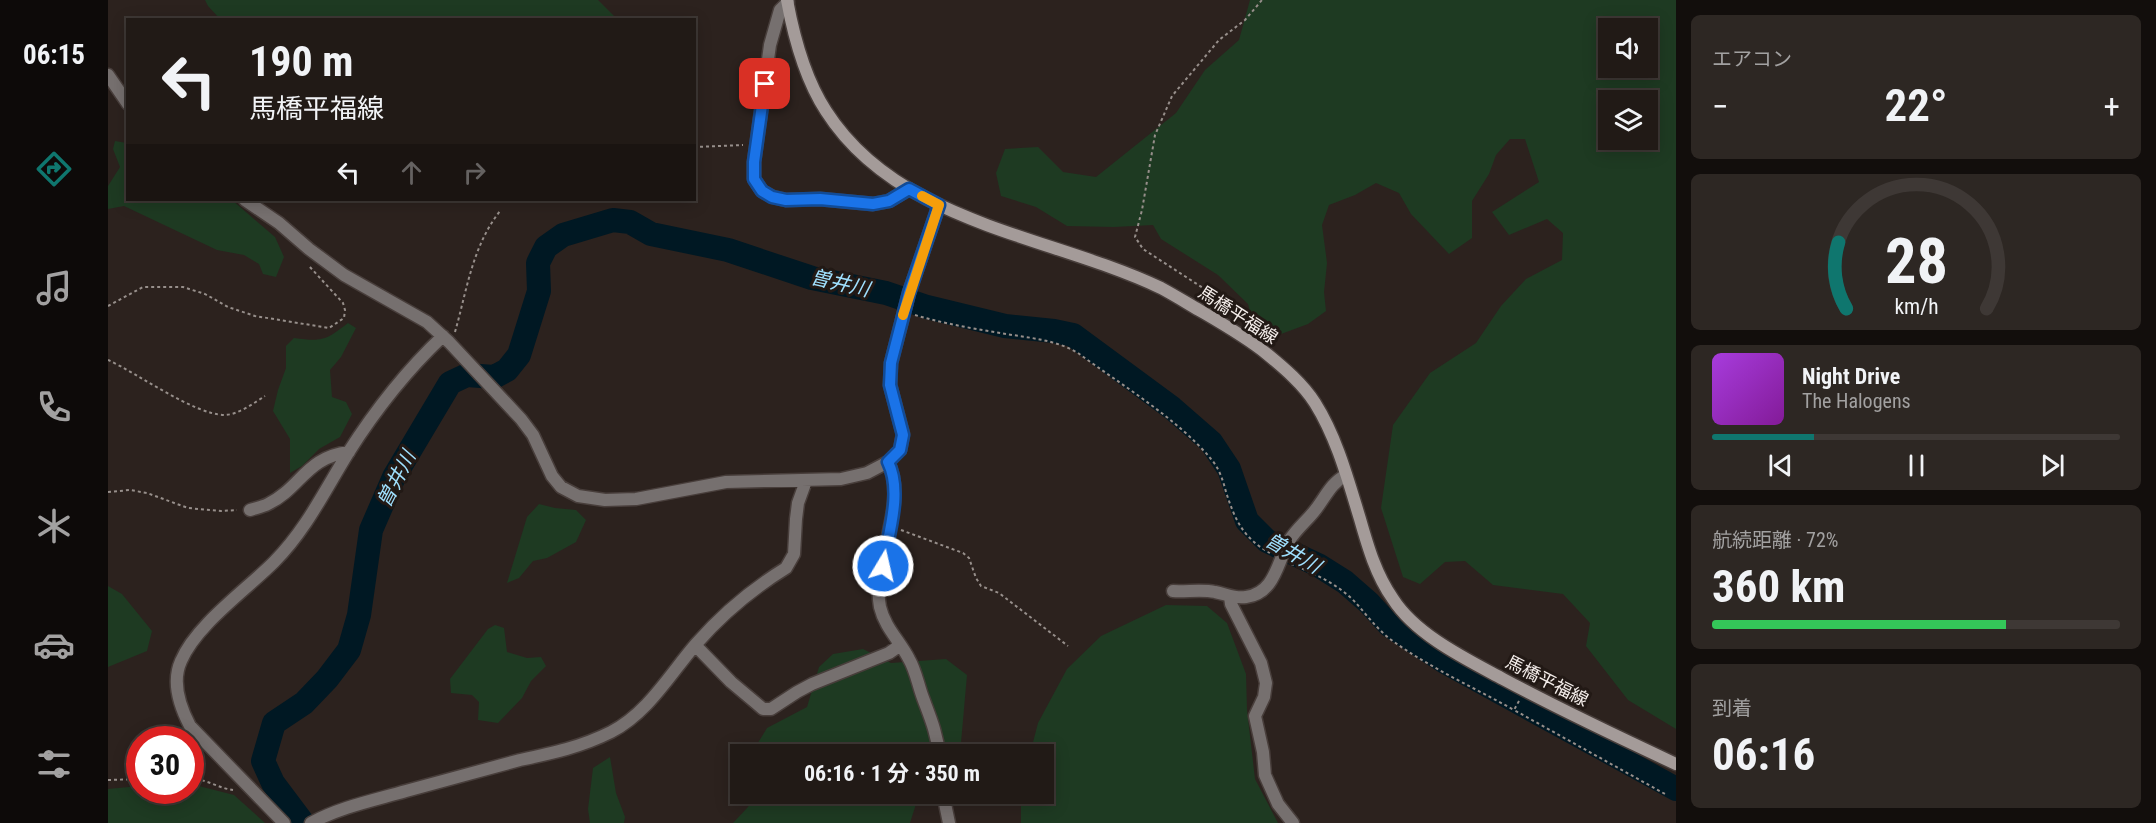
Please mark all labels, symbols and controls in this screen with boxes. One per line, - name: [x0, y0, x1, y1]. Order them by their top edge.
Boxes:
- map controls: [1598, 18, 1658, 150]
- button: sound: [1598, 18, 1658, 78]
- text: 190 m: [249, 37, 354, 86]
- text: 06:15: [23, 39, 85, 71]
- icon: left: [150, 42, 228, 120]
- text: エアコン: [1712, 47, 1792, 71]
- pin: [739, 58, 790, 109]
- icon: arrive: [748, 67, 781, 100]
- text: 22°: [1885, 79, 1948, 132]
- text: −: [1712, 87, 1729, 126]
- text: +: [2104, 87, 2120, 126]
- button: layers: [1598, 90, 1658, 150]
- text: 馬橋平福線: [249, 93, 384, 125]
- icon: directions: [33, 148, 75, 190]
- icon: left: [332, 156, 365, 189]
- icon: ahead: [395, 156, 428, 189]
- icon: right: [458, 156, 491, 189]
- text: 28: [1884, 225, 1948, 298]
- water label: 曽井川: [808, 265, 874, 302]
- icon: music: [33, 267, 75, 309]
- street label: 馬橋平福線: [1195, 281, 1282, 348]
- text: km/h: [1894, 295, 1938, 320]
- text: Night Drive: [1802, 364, 1900, 389]
- icon: phone: [33, 386, 75, 428]
- text: The Halogens: [1802, 389, 1911, 413]
- water label: 曽井川: [372, 445, 421, 511]
- icon: previous: [1764, 449, 1797, 482]
- icon: pause: [1900, 449, 1933, 482]
- icon: next: [2036, 449, 2069, 482]
- icon: climate: [33, 505, 75, 547]
- water label: 曽井川: [1261, 528, 1327, 579]
- text: 航続距離 · 72%: [1712, 528, 1838, 552]
- position arrow: [851, 534, 915, 598]
- text: 360 km: [1712, 560, 1845, 613]
- icon: car: [33, 624, 75, 666]
- street label: 馬橋平福線: [1502, 651, 1592, 710]
- text: 到着: [1712, 696, 1752, 720]
- speed limit sign: 30: [126, 726, 204, 804]
- text: 06:16: [1712, 728, 1815, 781]
- icon: filters: [33, 743, 75, 785]
- text: 06:16 · 1 分 · 350 m: [804, 761, 980, 786]

